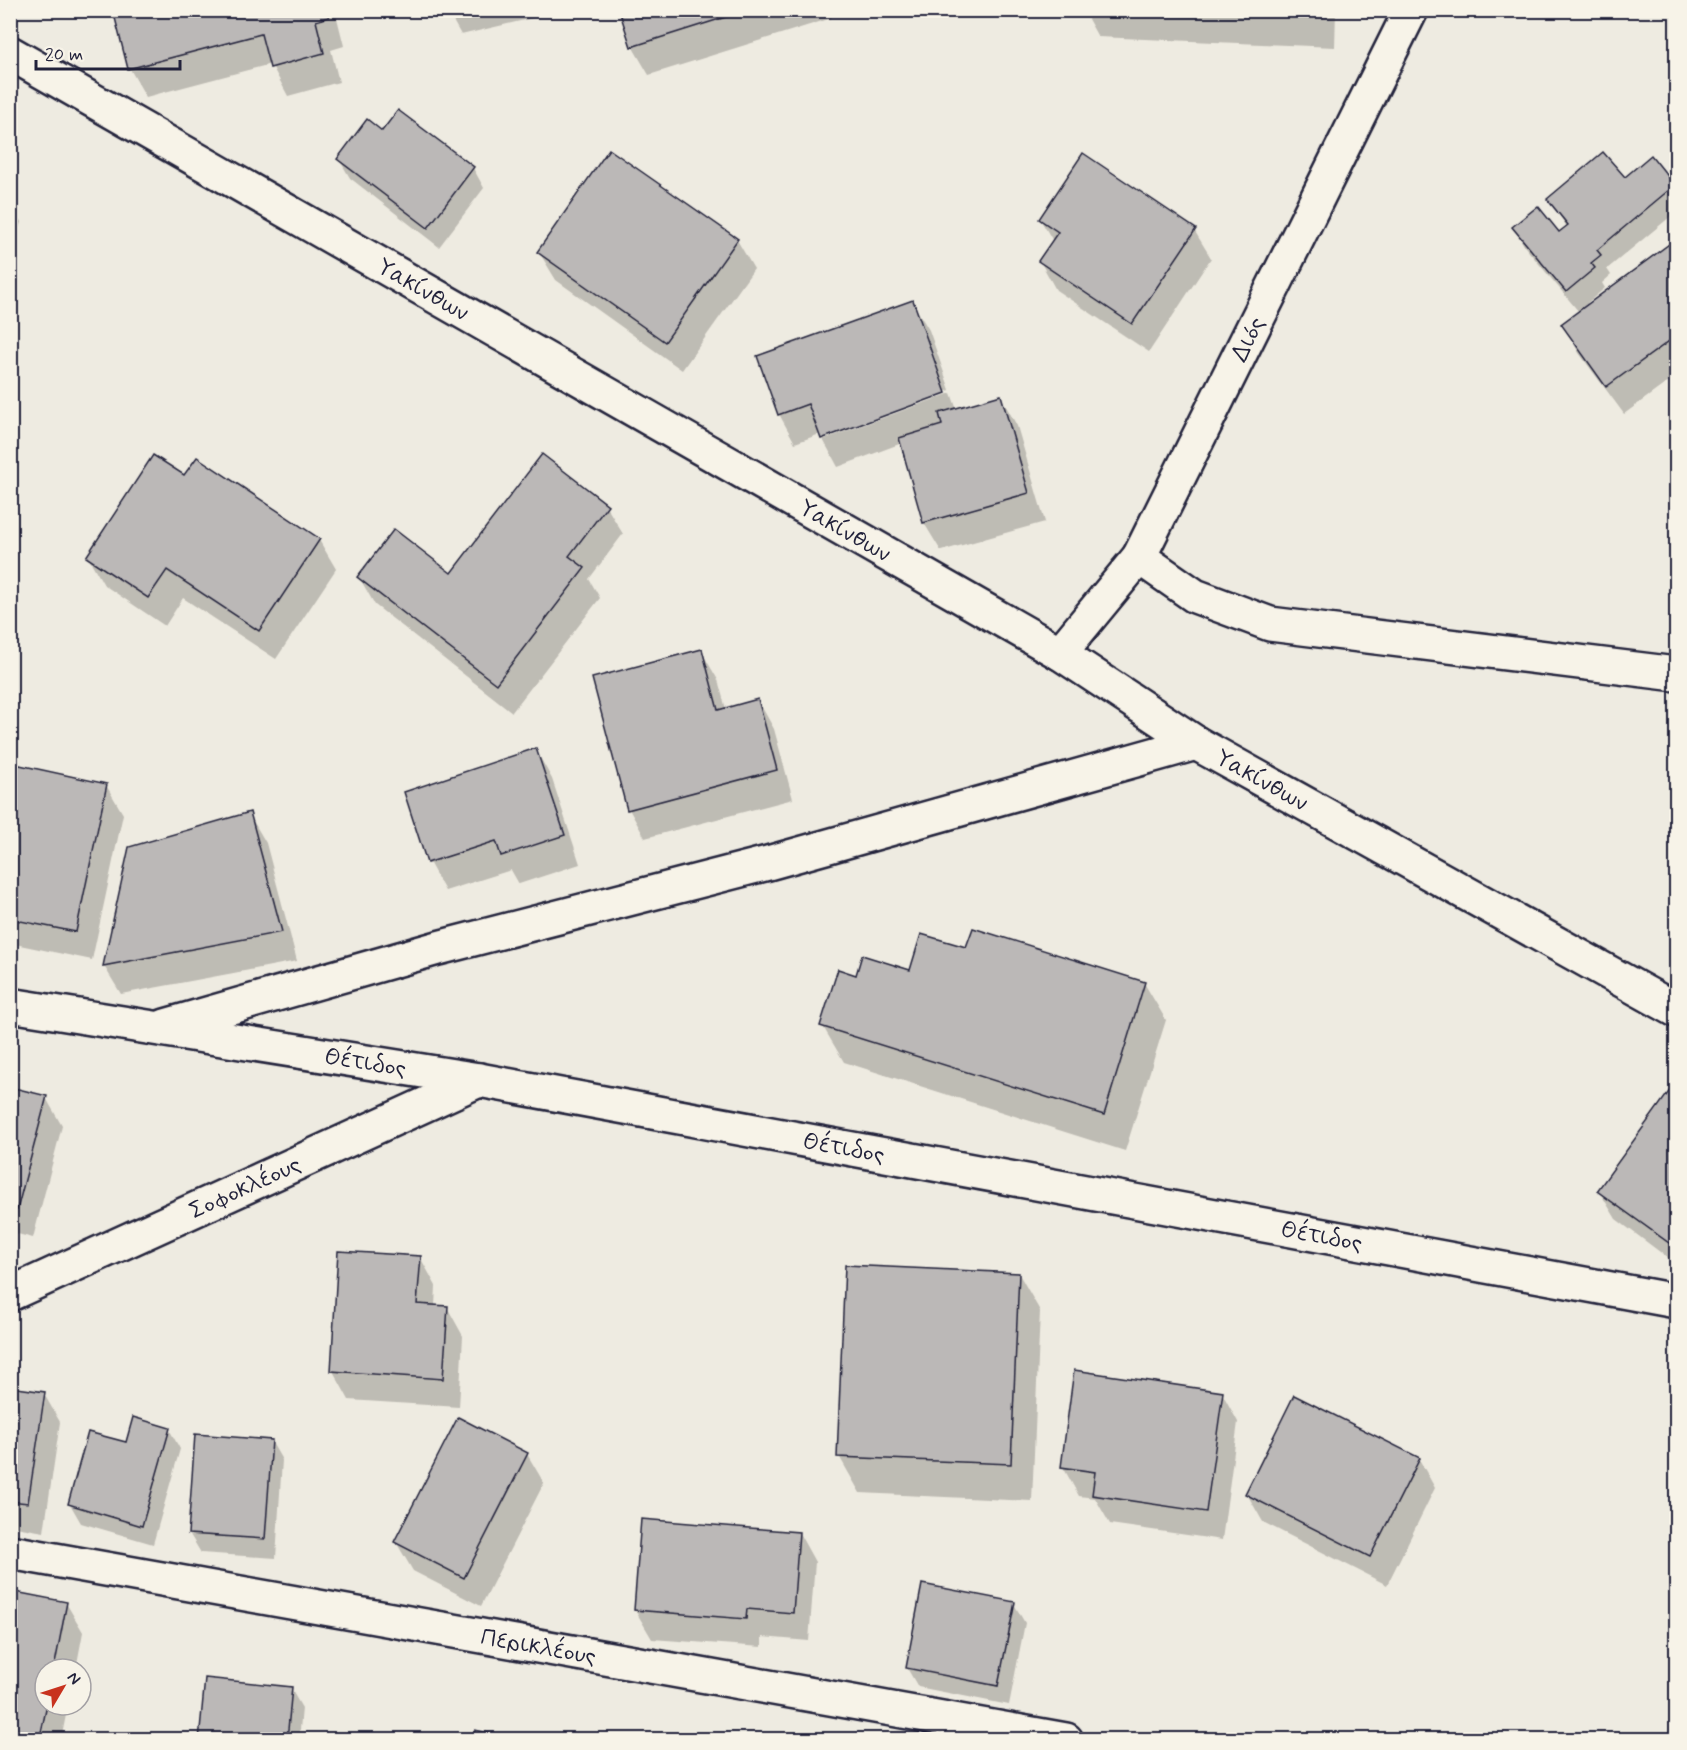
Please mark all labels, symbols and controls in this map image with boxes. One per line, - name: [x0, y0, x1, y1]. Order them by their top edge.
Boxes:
- scale bar: [36, 33, 180, 71]
- text: 20 m: [45, 43, 83, 67]
- street label: Υακίνθων: [371, 252, 474, 329]
- street label: Διός: [1225, 312, 1273, 367]
- street label: Υακίνθων: [793, 493, 896, 570]
- street label: Υακίνθων: [1210, 743, 1313, 819]
- street label: Θέτιδος: [322, 1042, 408, 1085]
- street label: Θέτιδος: [800, 1126, 887, 1172]
- street label: Σοφοκλέους: [185, 1149, 306, 1227]
- street label: Θέτιδος: [1278, 1214, 1365, 1260]
- street label: Περικλέους: [478, 1622, 599, 1673]
- north arrow: [33, 1657, 93, 1717]
- text: N: [62, 1668, 85, 1689]

